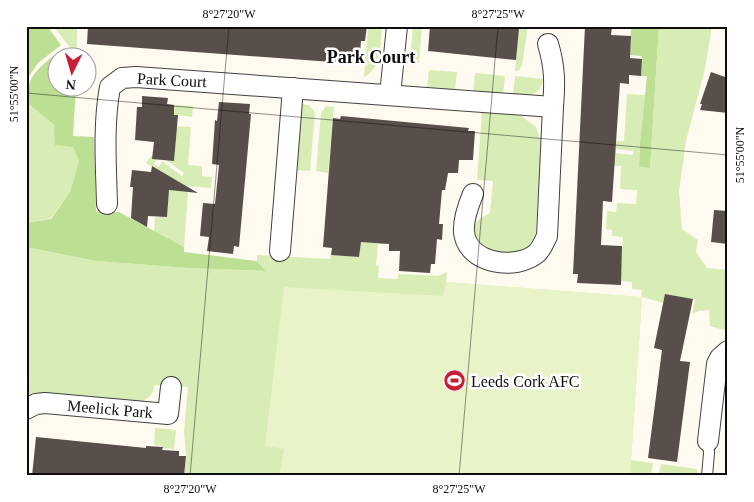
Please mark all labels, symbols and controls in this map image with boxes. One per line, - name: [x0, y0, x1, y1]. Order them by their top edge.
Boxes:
- text: 8°27'20"W: [202, 7, 256, 21]
- text: 8°27'25"W: [471, 7, 525, 21]
- district label: Park Court: [327, 47, 415, 67]
- north arrow: [48, 48, 98, 98]
- text: 51°55'00"N: [7, 65, 21, 122]
- street label: Park Court: [137, 70, 208, 90]
- text: N: [65, 77, 77, 92]
- text: 51°55'00"N: [733, 126, 747, 183]
- sports icon: Leeds Cork AFC: [443, 369, 467, 393]
- place label: Leeds Cork AFC: [471, 373, 579, 390]
- street label: Meelick Park: [67, 397, 153, 421]
- text: 8°27'20"W: [163, 482, 217, 496]
- text: 8°27'25"W: [432, 482, 486, 496]

